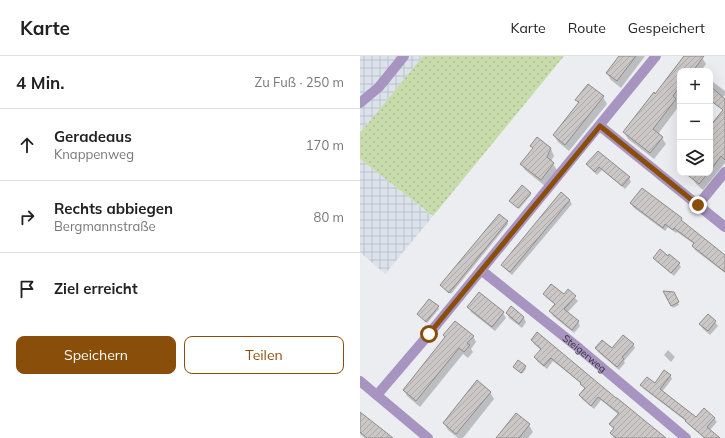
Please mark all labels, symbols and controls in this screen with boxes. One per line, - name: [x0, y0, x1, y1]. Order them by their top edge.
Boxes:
- text: Karte: [20, 16, 70, 40]
- text: Karte: [511, 19, 546, 37]
- text: Route: [568, 19, 606, 37]
- text: Gespeichert: [628, 19, 705, 37]
- map controls: [677, 68, 713, 176]
- button: +: [677, 68, 713, 104]
- text: 4 Min.: [16, 72, 65, 93]
- text: Zu Fuß · 250 m: [255, 74, 344, 90]
- button: −: [677, 104, 713, 140]
- text: Geradeaus: [54, 127, 132, 146]
- icon: ahead: [16, 134, 38, 156]
- text: 170 m: [306, 137, 344, 153]
- button: layers: [677, 140, 713, 176]
- text: Knappenweg: [54, 146, 134, 162]
- route end: [689, 196, 707, 214]
- text: Rechts abbiegen: [54, 199, 173, 218]
- icon: right: [16, 206, 38, 228]
- text: 80 m: [314, 209, 344, 225]
- text: Bergmannstraße: [54, 218, 156, 234]
- icon: arrive: [16, 278, 38, 300]
- text: Ziel erreicht: [54, 279, 138, 298]
- route start: [420, 325, 438, 343]
- street label: Steigerweg: [560, 331, 609, 375]
- button: Speichern: [16, 336, 176, 374]
- button: Teilen: [184, 336, 344, 374]

